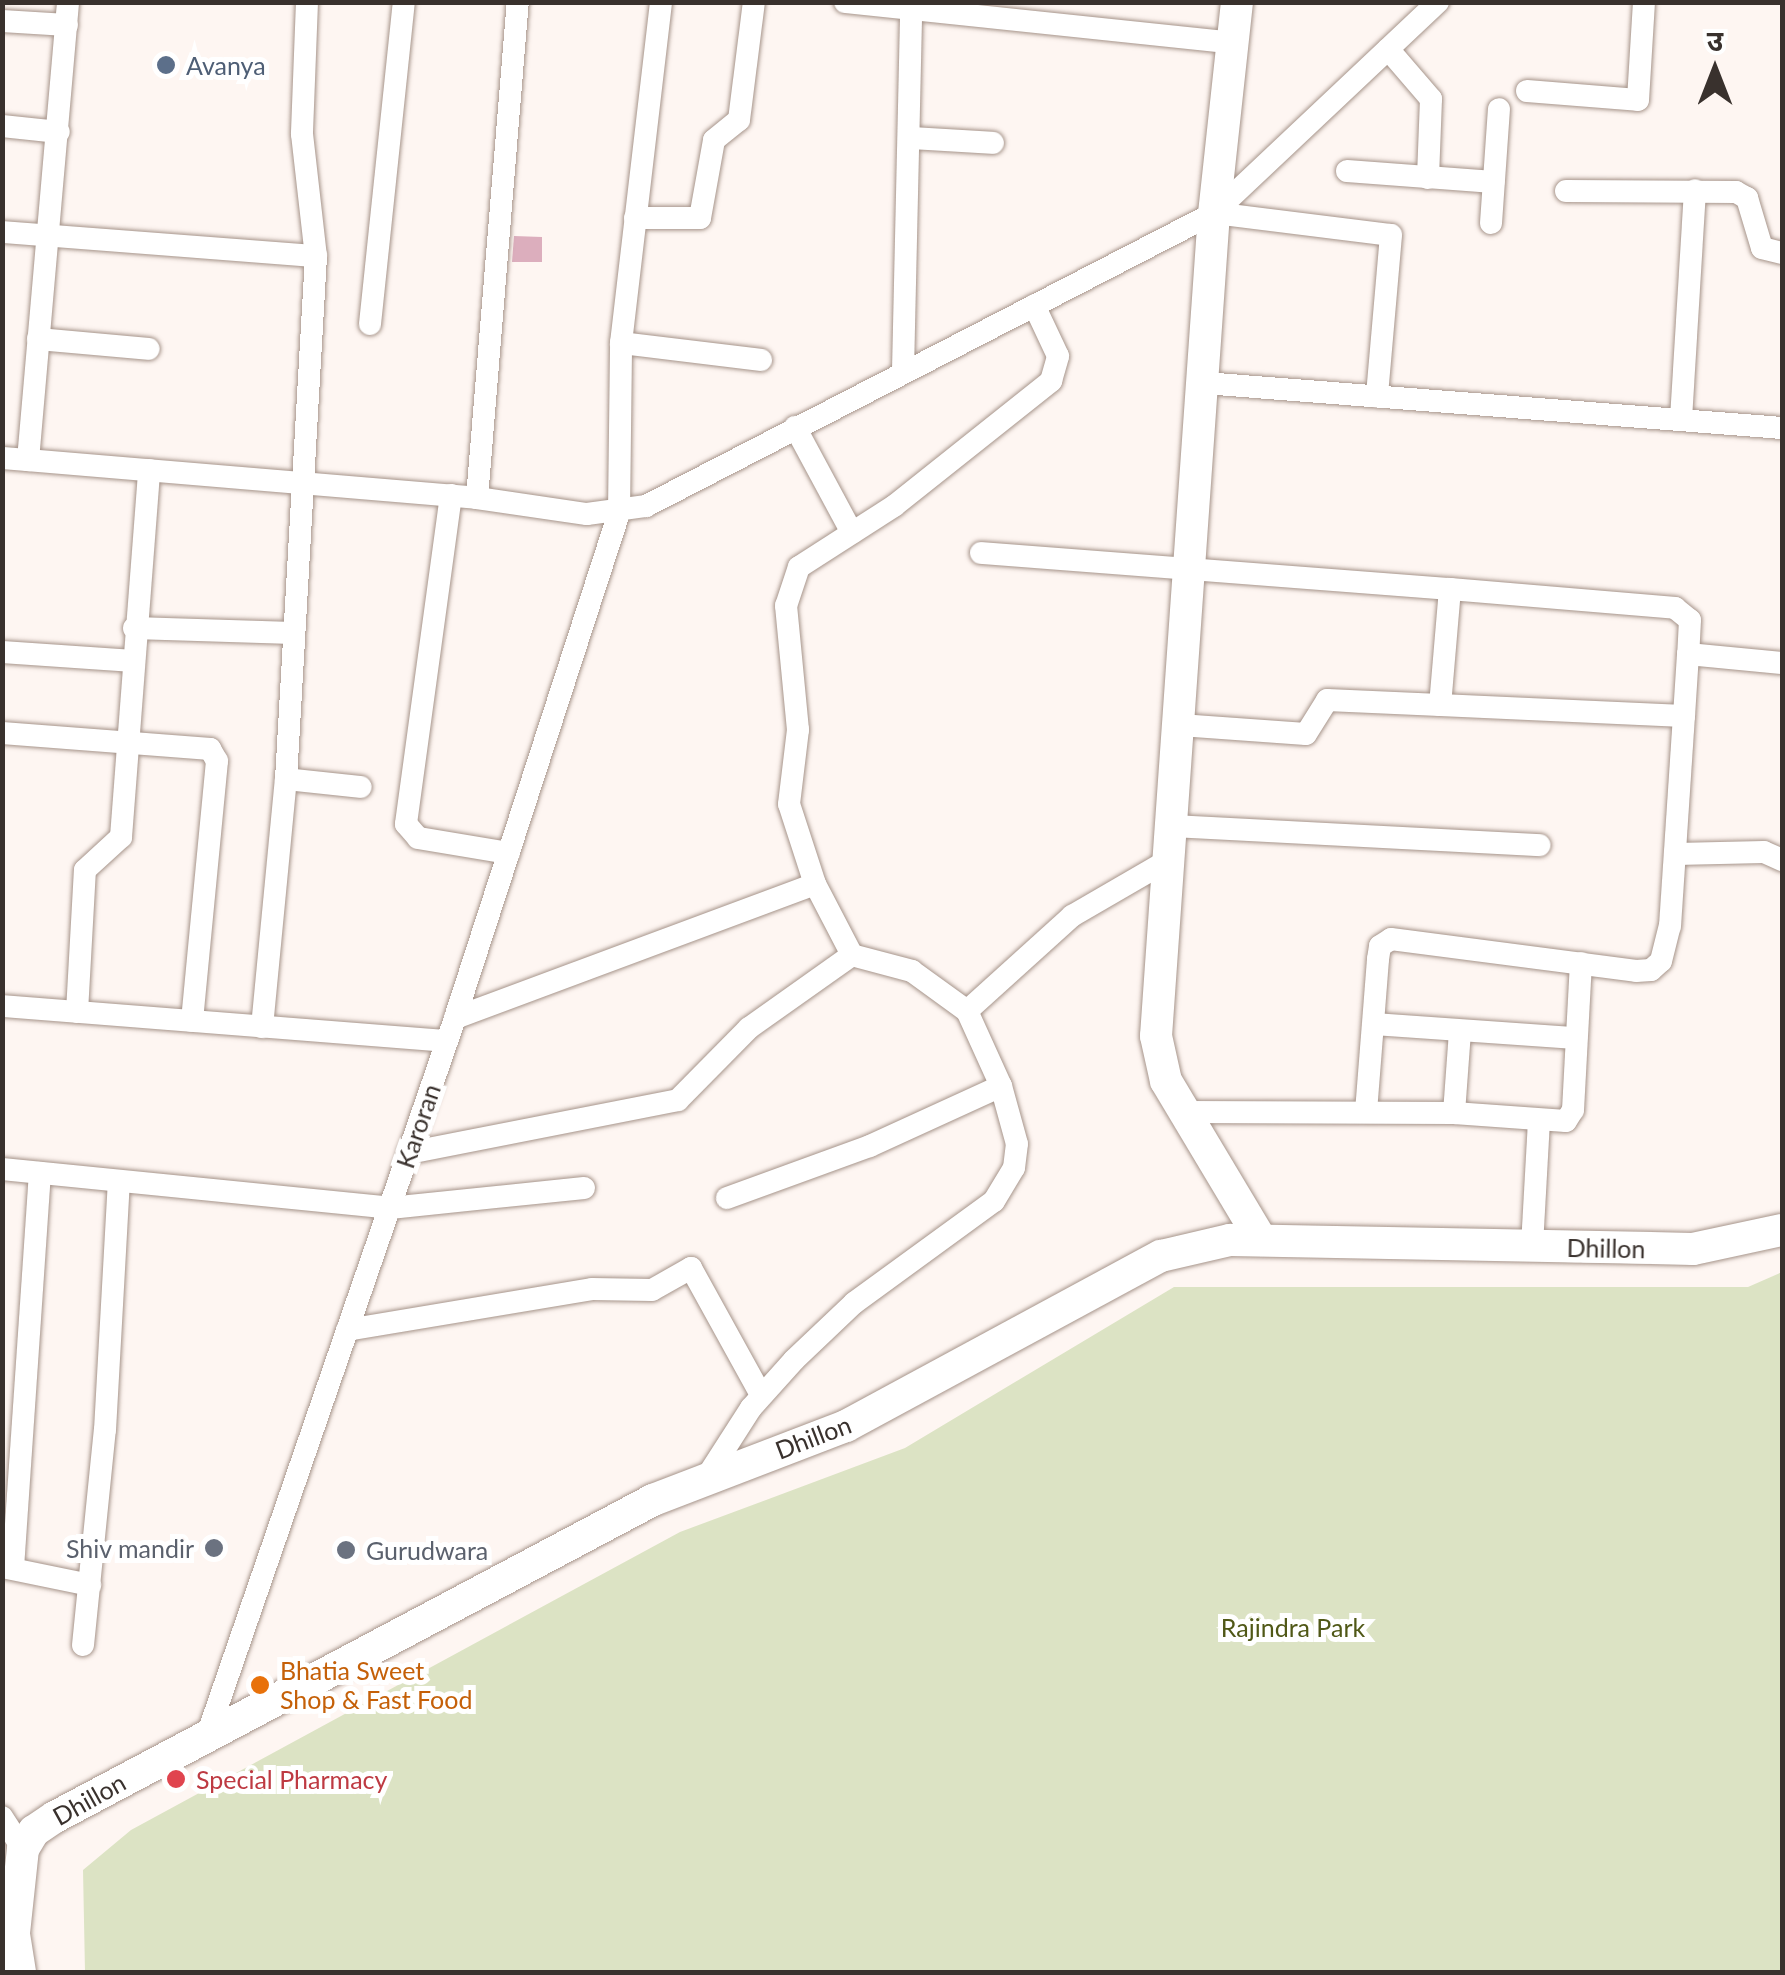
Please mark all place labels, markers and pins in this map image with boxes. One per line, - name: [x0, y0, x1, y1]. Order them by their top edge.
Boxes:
- place label: Avanya: [186, 50, 266, 80]
- marker: Avanya: [155, 54, 177, 76]
- place label: Shiv mandir: [65, 1533, 194, 1563]
- place label: Gurudwara: [366, 1535, 488, 1565]
- marker: Shiv mandir: [203, 1537, 225, 1559]
- marker: Gurudwara: [335, 1539, 357, 1561]
- place label: Bhatia Sweet Shop & Fast Food: [280, 1656, 472, 1715]
- marker: Bhatia Sweet Shop & Fast Food: [249, 1674, 271, 1696]
- place label: Special Pharmacy: [196, 1764, 387, 1794]
- marker: Special Pharmacy: [165, 1768, 187, 1790]

